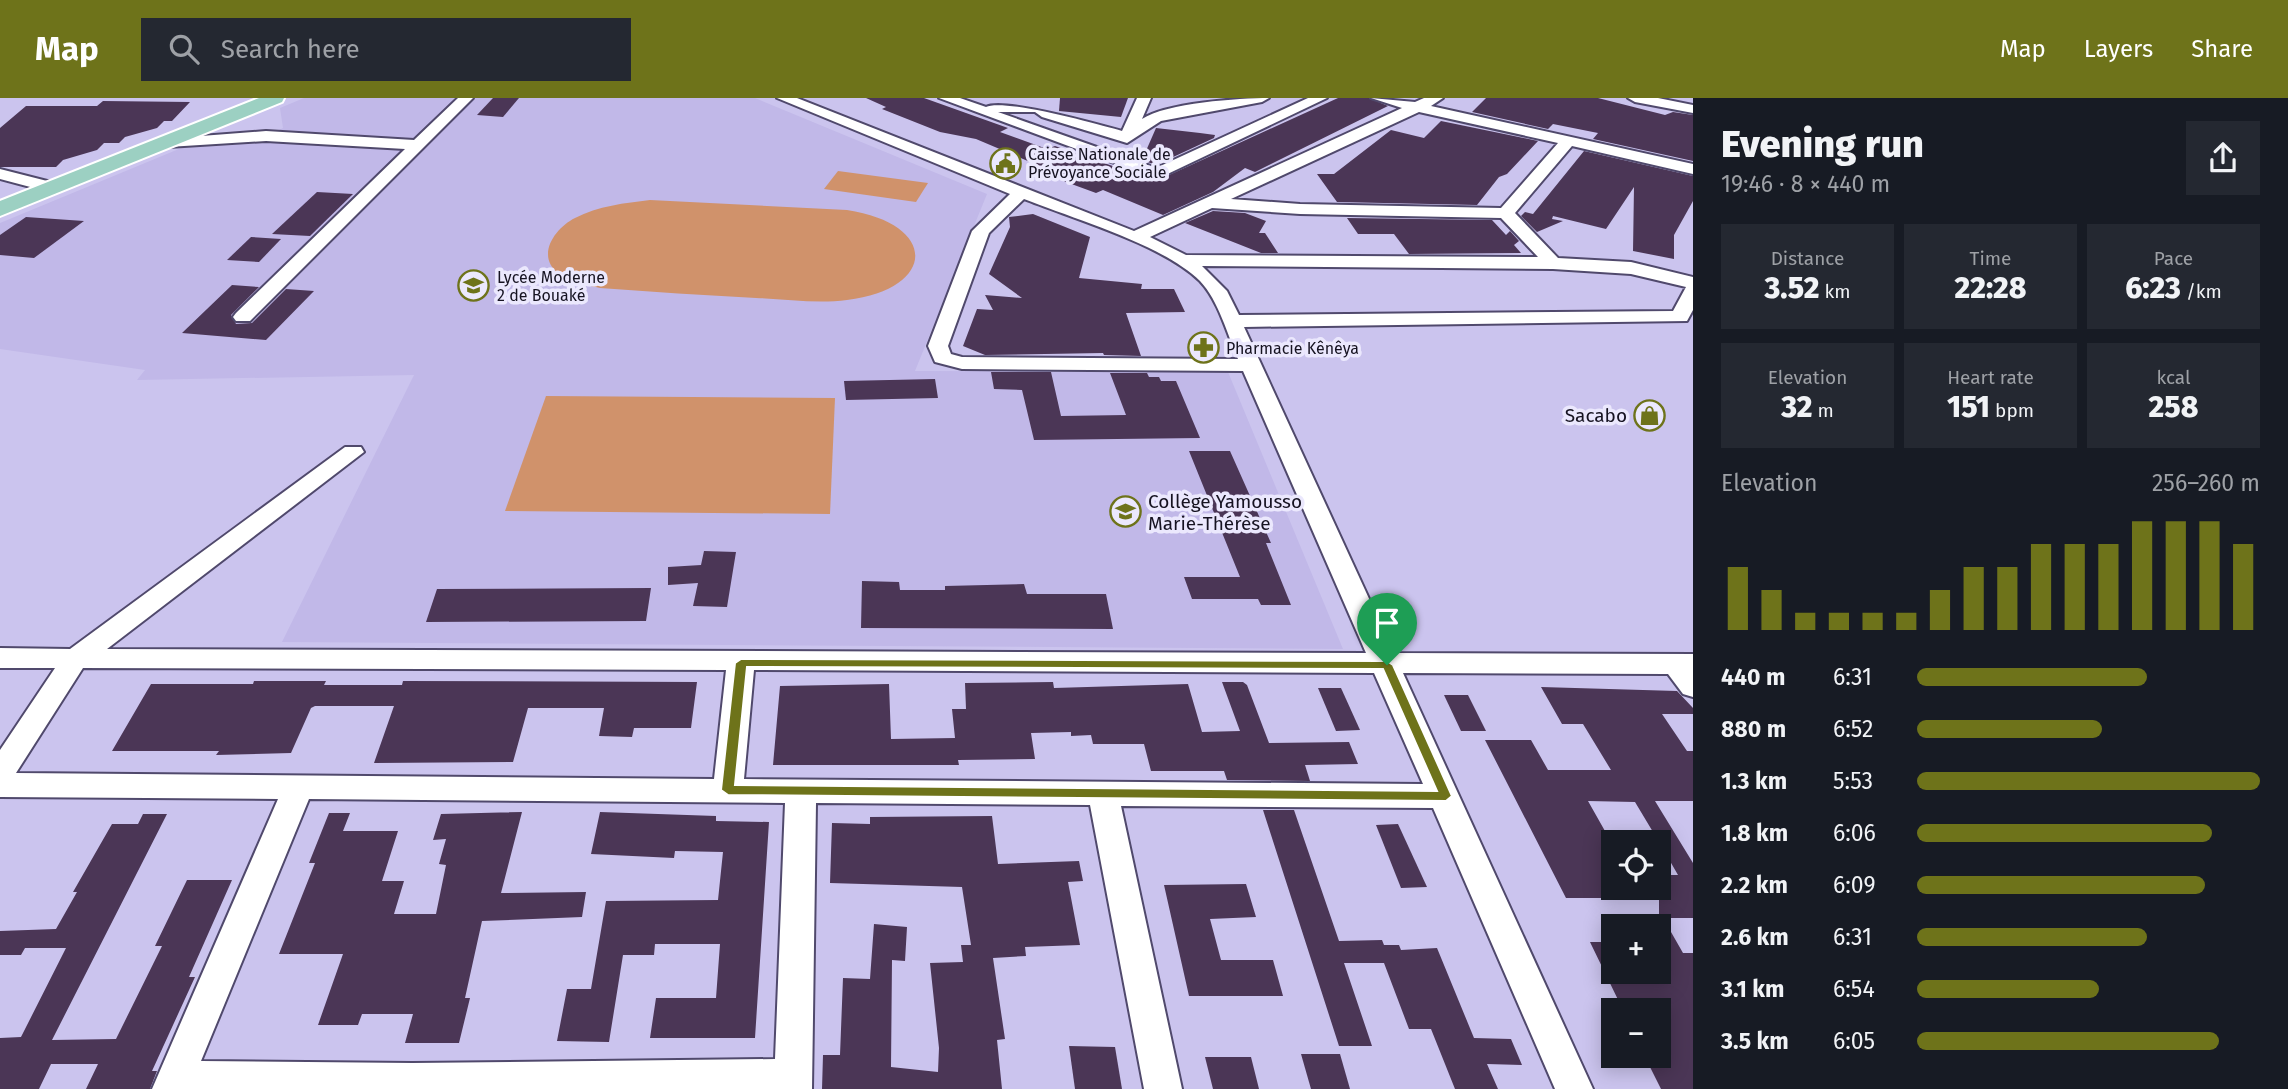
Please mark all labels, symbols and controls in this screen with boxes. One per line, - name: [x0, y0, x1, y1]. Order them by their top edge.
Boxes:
- search box: [141, 18, 631, 81]
- text: Map: [35, 29, 99, 69]
- icon: search: [165, 30, 203, 68]
- text: Search here: [221, 34, 360, 65]
- text: Map: [2000, 35, 2046, 63]
- text: Layers: [2084, 35, 2153, 63]
- text: Share: [2191, 35, 2253, 63]
- text: Evening run: [1721, 121, 1924, 167]
- button: share: [2186, 121, 2260, 195]
- place label: Caisse Nationale de Prévoyance Sociale: [1028, 145, 1171, 182]
- public building icon: Caisse Nationale de Prévoyance Sociale: [988, 146, 1022, 180]
- text: 19:46 · 8 × 440 m: [1721, 170, 1890, 198]
- text: Distance: [1771, 247, 1844, 270]
- text: Time: [1970, 247, 2011, 270]
- text: Pace: [2154, 247, 2193, 270]
- place label: Lycée Moderne 2 de Bouaké: [497, 268, 605, 305]
- school or university icon: Lycée Moderne 2 de Bouaké: [457, 269, 491, 303]
- text: 3.52: [1765, 270, 1819, 306]
- text: 22:28: [1955, 270, 2026, 306]
- text: 6:23: [2125, 270, 2181, 306]
- text: km: [1819, 280, 1850, 303]
- text: /km: [2181, 280, 2222, 303]
- pharmacy icon: Pharmacie Kênêya: [1186, 331, 1220, 365]
- place label: Pharmacie Kênêya: [1226, 339, 1359, 358]
- text: Elevation: [1768, 366, 1847, 389]
- text: Heart rate: [1947, 366, 2034, 389]
- text: kcal: [2156, 366, 2191, 389]
- text: 32: [1781, 389, 1812, 425]
- text: 151: [1947, 389, 1990, 425]
- text: 258: [2149, 389, 2198, 425]
- shop icon: Sacabo: [1633, 398, 1667, 432]
- text: m: [1812, 399, 1834, 422]
- text: bpm: [1990, 399, 2034, 422]
- place label: Sacabo: [1565, 404, 1627, 427]
- text: Elevation: [1721, 469, 1817, 497]
- text: 256–260 m: [2152, 469, 2260, 497]
- place label: Collège Yamousso Marie-Thérèse: [1148, 490, 1302, 535]
- school or university icon: Collège Yamousso Marie-Thérèse: [1108, 495, 1142, 529]
- pin: [1357, 593, 1417, 665]
- icon: arrive: [1368, 604, 1406, 642]
- text: 440 m: [1721, 663, 1785, 691]
- text: 6:31: [1833, 663, 1872, 691]
- text: 880 m: [1721, 715, 1786, 743]
- text: 6:52: [1833, 715, 1874, 743]
- text: 1.3 km: [1721, 767, 1787, 795]
- text: 5:53: [1833, 767, 1873, 795]
- text: 1.8 km: [1721, 819, 1788, 847]
- text: 6:06: [1833, 819, 1876, 847]
- map controls: [1601, 830, 1671, 1068]
- button: locate: [1601, 830, 1671, 900]
- text: 2.2 km: [1721, 871, 1788, 899]
- text: 6:09: [1833, 871, 1875, 899]
- button: +: [1601, 914, 1671, 984]
- text: 2.6 km: [1721, 923, 1789, 951]
- text: 6:31: [1833, 923, 1872, 951]
- text: 3.1 km: [1721, 975, 1784, 1003]
- text: 6:54: [1833, 975, 1875, 1003]
- button: −: [1601, 998, 1671, 1068]
- text: 3.5 km: [1721, 1027, 1789, 1055]
- text: 6:05: [1833, 1027, 1875, 1055]

